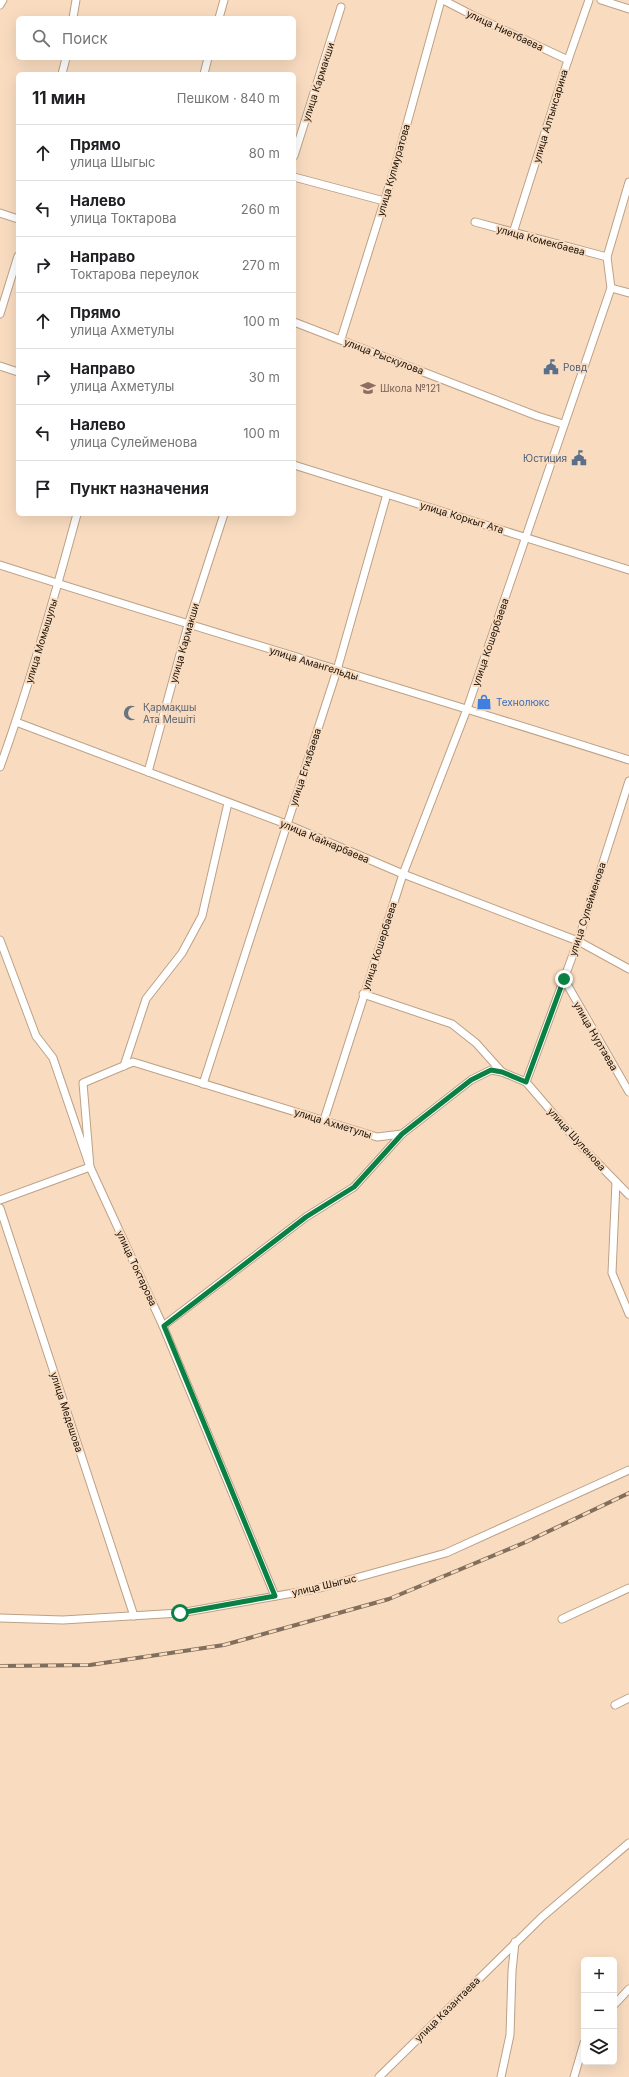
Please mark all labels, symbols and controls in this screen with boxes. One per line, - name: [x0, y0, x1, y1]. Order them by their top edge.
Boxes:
- street label: улица Ниетбаева: [465, 7, 545, 53]
- search box: [16, 16, 296, 60]
- icon: search: [30, 27, 52, 49]
- text: Поиск: [62, 29, 108, 48]
- street label: улица Кармакши: [300, 41, 336, 123]
- street label: улица Алтынсарина: [530, 68, 570, 164]
- text: 11 мин: [32, 88, 86, 108]
- text: Пешком · 840 m: [177, 90, 280, 106]
- street label: улица Кулмуратова: [374, 122, 412, 218]
- text: Прямо: [70, 135, 121, 154]
- icon: ahead: [32, 142, 54, 164]
- text: 80 m: [249, 145, 280, 161]
- text: улица Шыгыс: [70, 154, 156, 170]
- text: Налево: [70, 191, 126, 210]
- icon: left: [32, 198, 54, 220]
- text: 260 m: [241, 201, 280, 217]
- text: улица Токтарова: [70, 210, 177, 226]
- street label: улица Комекбаева: [495, 222, 587, 258]
- text: Направо: [70, 247, 135, 266]
- icon: right: [32, 254, 54, 276]
- text: 270 m: [242, 257, 280, 273]
- text: Токтарова переулок: [70, 266, 199, 282]
- text: Прямо: [70, 303, 121, 322]
- icon: ahead: [32, 310, 54, 332]
- text: 100 m: [243, 313, 280, 329]
- text: улица Ахметулы: [70, 322, 174, 338]
- street label: улица Рыскулова: [343, 335, 425, 377]
- public building icon: Ровд: [542, 358, 560, 376]
- text: Направо: [70, 359, 135, 378]
- place label: Ровд: [563, 361, 587, 373]
- icon: right: [32, 366, 54, 388]
- text: 30 m: [249, 369, 280, 385]
- text: улица Ахметулы: [70, 378, 174, 394]
- school or university icon: Школа №121: [359, 379, 377, 397]
- place label: Школа №121: [380, 382, 440, 394]
- text: Налево: [70, 415, 126, 434]
- icon: left: [32, 422, 54, 444]
- text: 100 m: [243, 425, 280, 441]
- text: улица Сулейменова: [70, 434, 197, 450]
- public building icon: Юстиция: [570, 449, 588, 467]
- place label: Юстиция: [523, 452, 567, 464]
- icon: arrive: [32, 478, 54, 500]
- text: Пункт назначения: [70, 479, 209, 498]
- street label: улица Коркыт Ата: [419, 499, 505, 535]
- street label: улица Кошербаева: [469, 596, 511, 688]
- street label: улица Момышулы: [22, 597, 60, 685]
- street label: улица Кармакши: [167, 602, 201, 684]
- street label: улица Амангельды: [268, 644, 360, 682]
- shop icon: Технолюкс: [475, 693, 493, 711]
- place label: Технолюкс: [496, 696, 550, 708]
- place label: Қармақшы Ата Мешіті: [143, 701, 196, 725]
- mosque icon: Қармақшы Ата Мешіті: [122, 704, 140, 722]
- street label: улица Егизбаева: [287, 727, 323, 807]
- street label: улица Кайнарбаева: [279, 817, 371, 865]
- street label: улица Сулейменова: [566, 861, 608, 957]
- street label: улица Кошербаева: [359, 900, 399, 992]
- route end: [555, 970, 573, 988]
- street label: улица Нуртаева: [571, 999, 621, 1073]
- street label: улица Шуленова: [546, 1105, 608, 1173]
- street label: улица Ахметулы: [293, 1106, 373, 1140]
- street label: улица Токтарова: [114, 1228, 160, 1308]
- street label: улица Медешова: [48, 1370, 86, 1454]
- street label: улица Шыгыс: [291, 1572, 358, 1598]
- route start: [171, 1604, 189, 1622]
- map controls: [581, 1957, 617, 2065]
- button: +: [581, 1957, 617, 1993]
- street label: улица Казантаева: [412, 1974, 482, 2044]
- button: −: [581, 1993, 617, 2029]
- button: layers: [581, 2029, 617, 2065]

